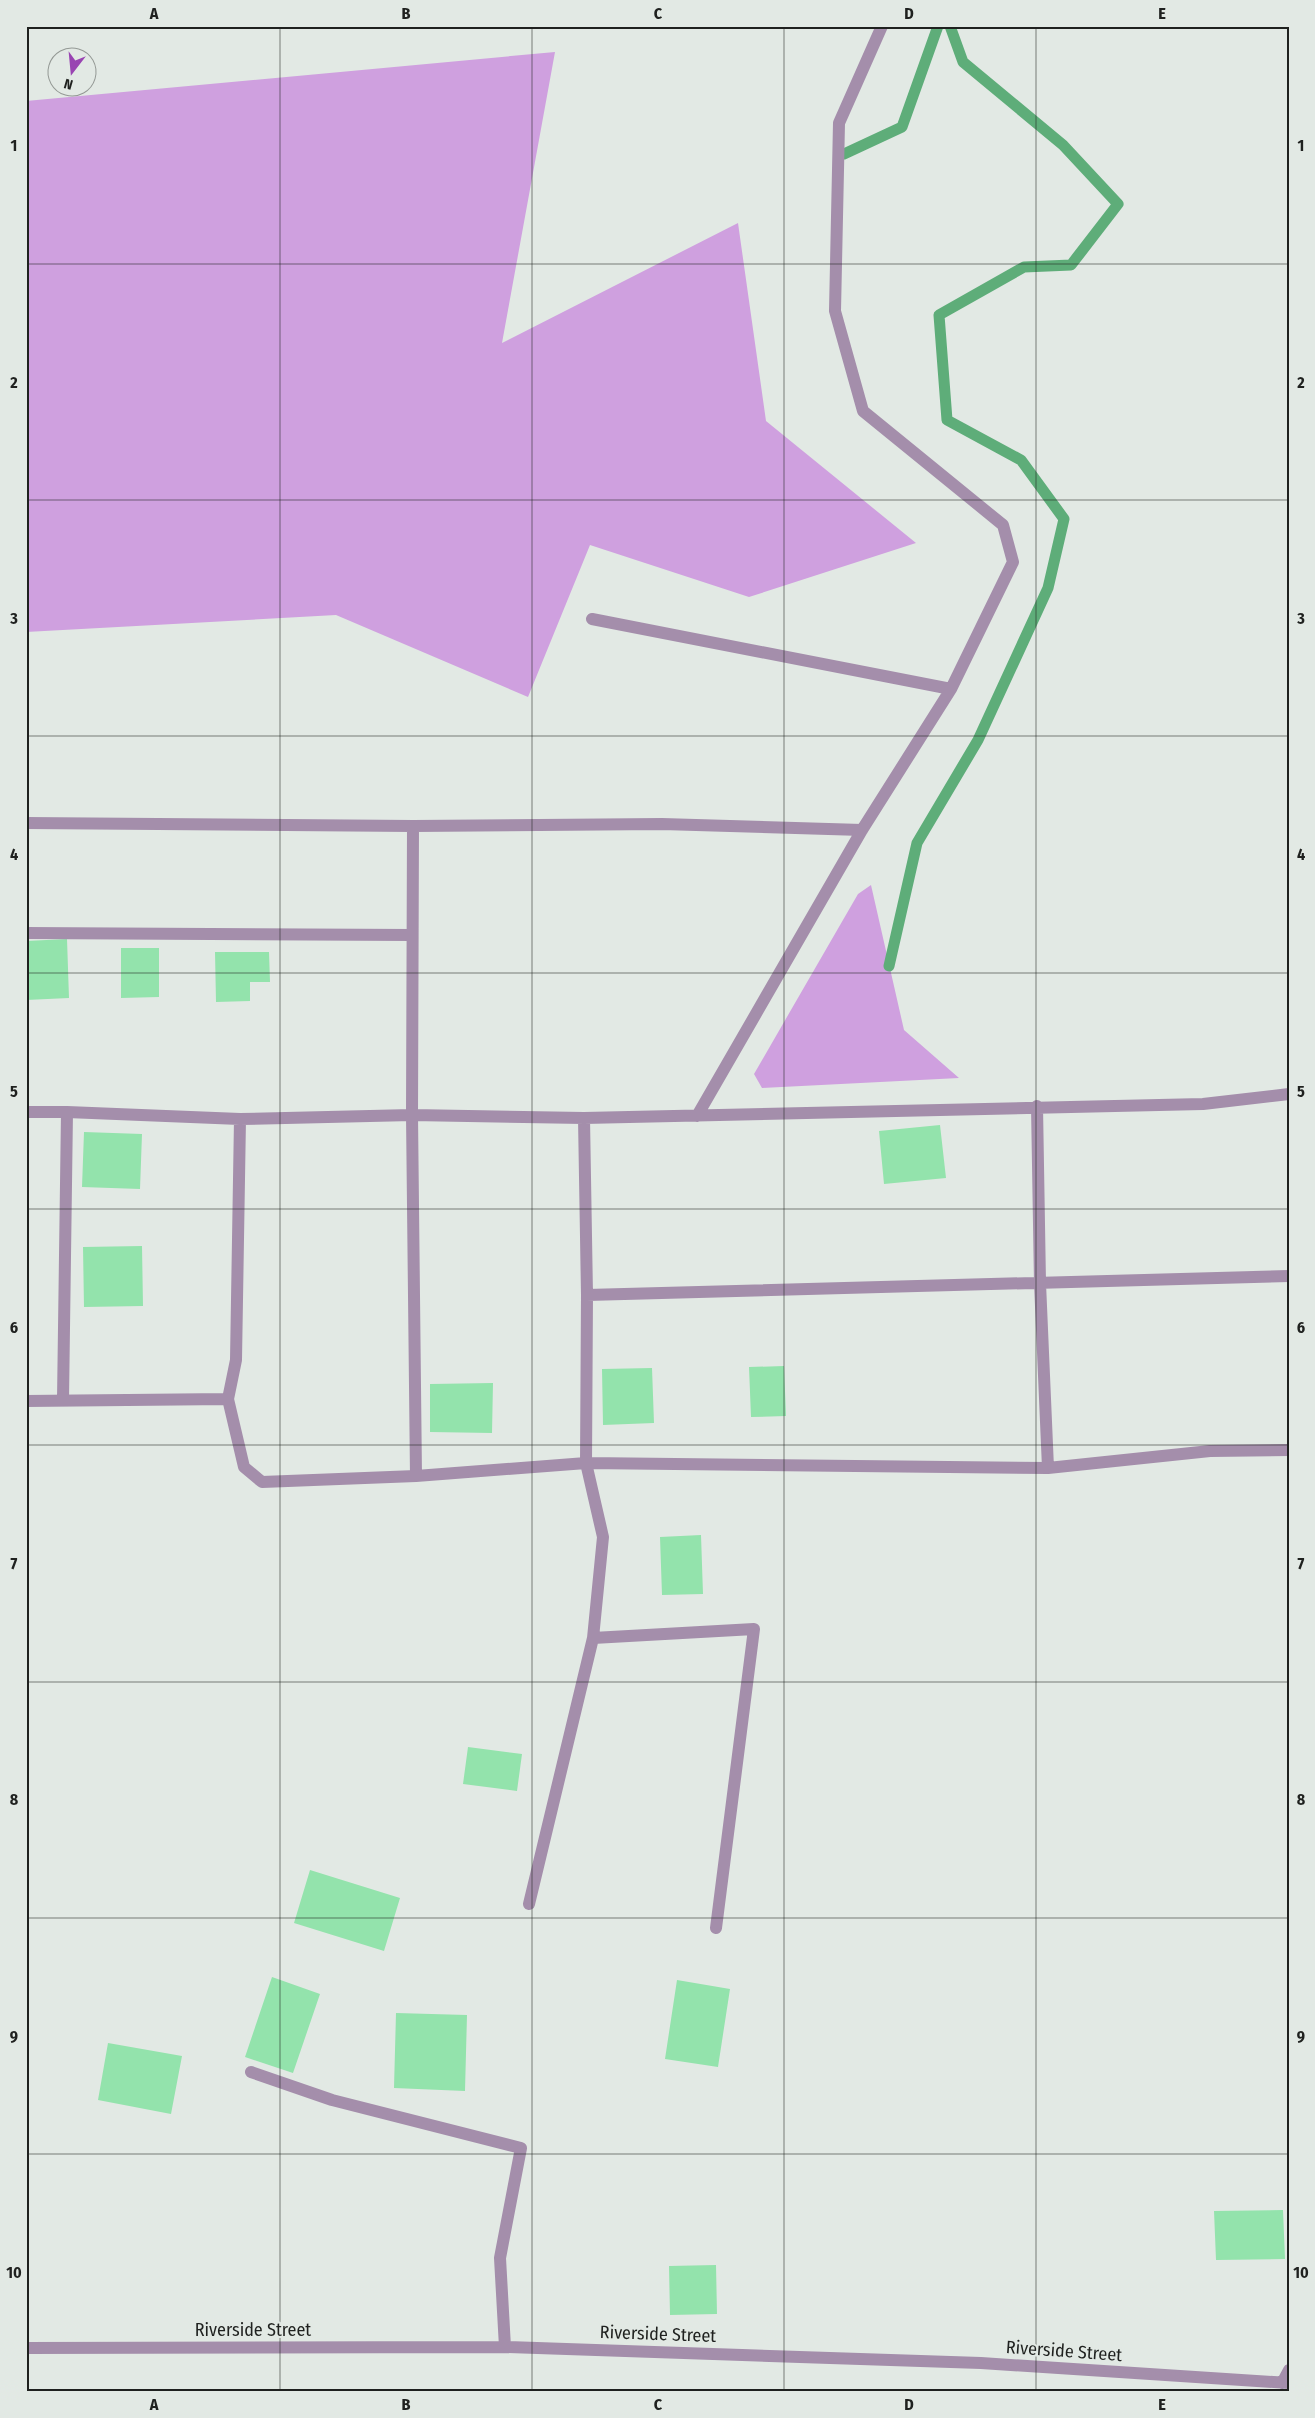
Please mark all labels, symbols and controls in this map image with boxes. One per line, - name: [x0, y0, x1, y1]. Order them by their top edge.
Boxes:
- text: A: [149, 4, 159, 23]
- text: B: [402, 4, 411, 23]
- text: C: [654, 4, 663, 23]
- text: D: [904, 4, 914, 23]
- text: E: [1158, 4, 1166, 23]
- north arrow: [48, 48, 98, 98]
- text: N: [62, 75, 75, 93]
- text: 1: [11, 136, 17, 155]
- text: 1: [1298, 136, 1304, 155]
- text: 2: [9, 373, 18, 392]
- text: 2: [1296, 373, 1305, 392]
- text: 3: [9, 609, 18, 628]
- text: 3: [1296, 609, 1305, 628]
- text: 4: [10, 845, 18, 864]
- text: 4: [1297, 845, 1305, 864]
- text: 5: [10, 1082, 18, 1101]
- text: 5: [1297, 1082, 1305, 1101]
- text: 6: [10, 1318, 18, 1337]
- text: 6: [1297, 1318, 1305, 1337]
- text: 7: [11, 1554, 18, 1573]
- text: 7: [1298, 1554, 1305, 1573]
- text: 8: [10, 1790, 19, 1809]
- text: 8: [1297, 1790, 1306, 1809]
- text: 9: [10, 2027, 18, 2046]
- text: 9: [1297, 2027, 1305, 2046]
- text: 10: [6, 2263, 22, 2282]
- text: 10: [1293, 2263, 1309, 2282]
- street label: Riverside Street: [195, 2319, 311, 2341]
- street label: Riverside Street: [599, 2321, 717, 2347]
- street label: Riverside Street: [1005, 2336, 1123, 2366]
- text: A: [149, 2395, 159, 2414]
- text: B: [402, 2395, 411, 2414]
- text: C: [654, 2395, 663, 2414]
- text: D: [904, 2395, 914, 2414]
- text: E: [1158, 2395, 1166, 2414]

